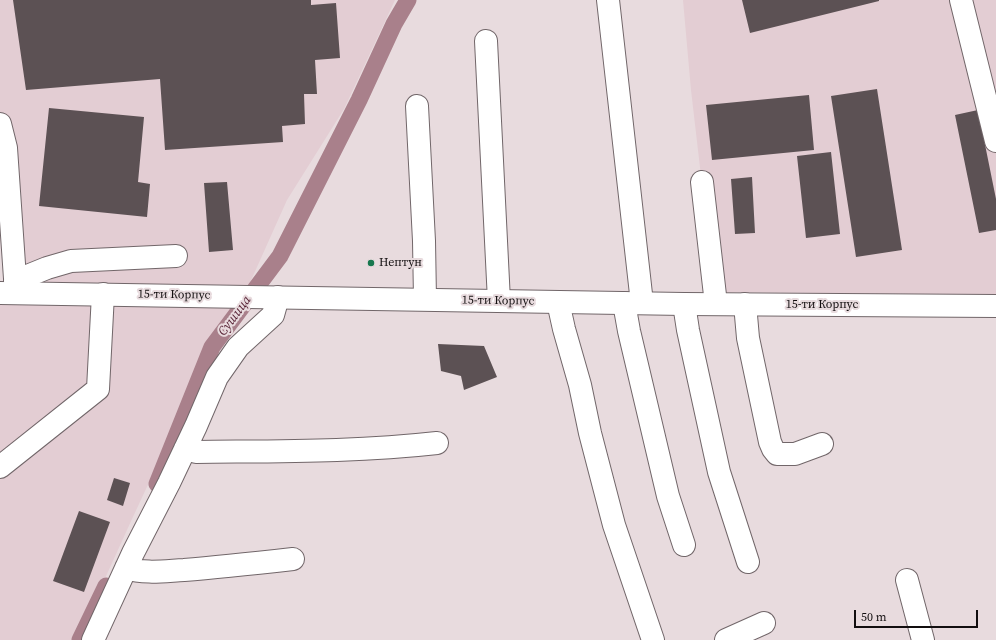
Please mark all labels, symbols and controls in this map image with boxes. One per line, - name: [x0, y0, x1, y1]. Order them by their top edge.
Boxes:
- place label: Нептун: [379, 256, 422, 270]
- marker: Нептун: [366, 258, 376, 268]
- street label: 15-ти Корпус: [138, 287, 210, 303]
- water label: Сушица: [215, 293, 255, 339]
- street label: 15-ти Корпус: [462, 293, 534, 309]
- street label: 15-ти Корпус: [786, 298, 858, 312]
- scale bar: [856, 602, 980, 628]
- text: 50 m: [861, 609, 887, 625]

